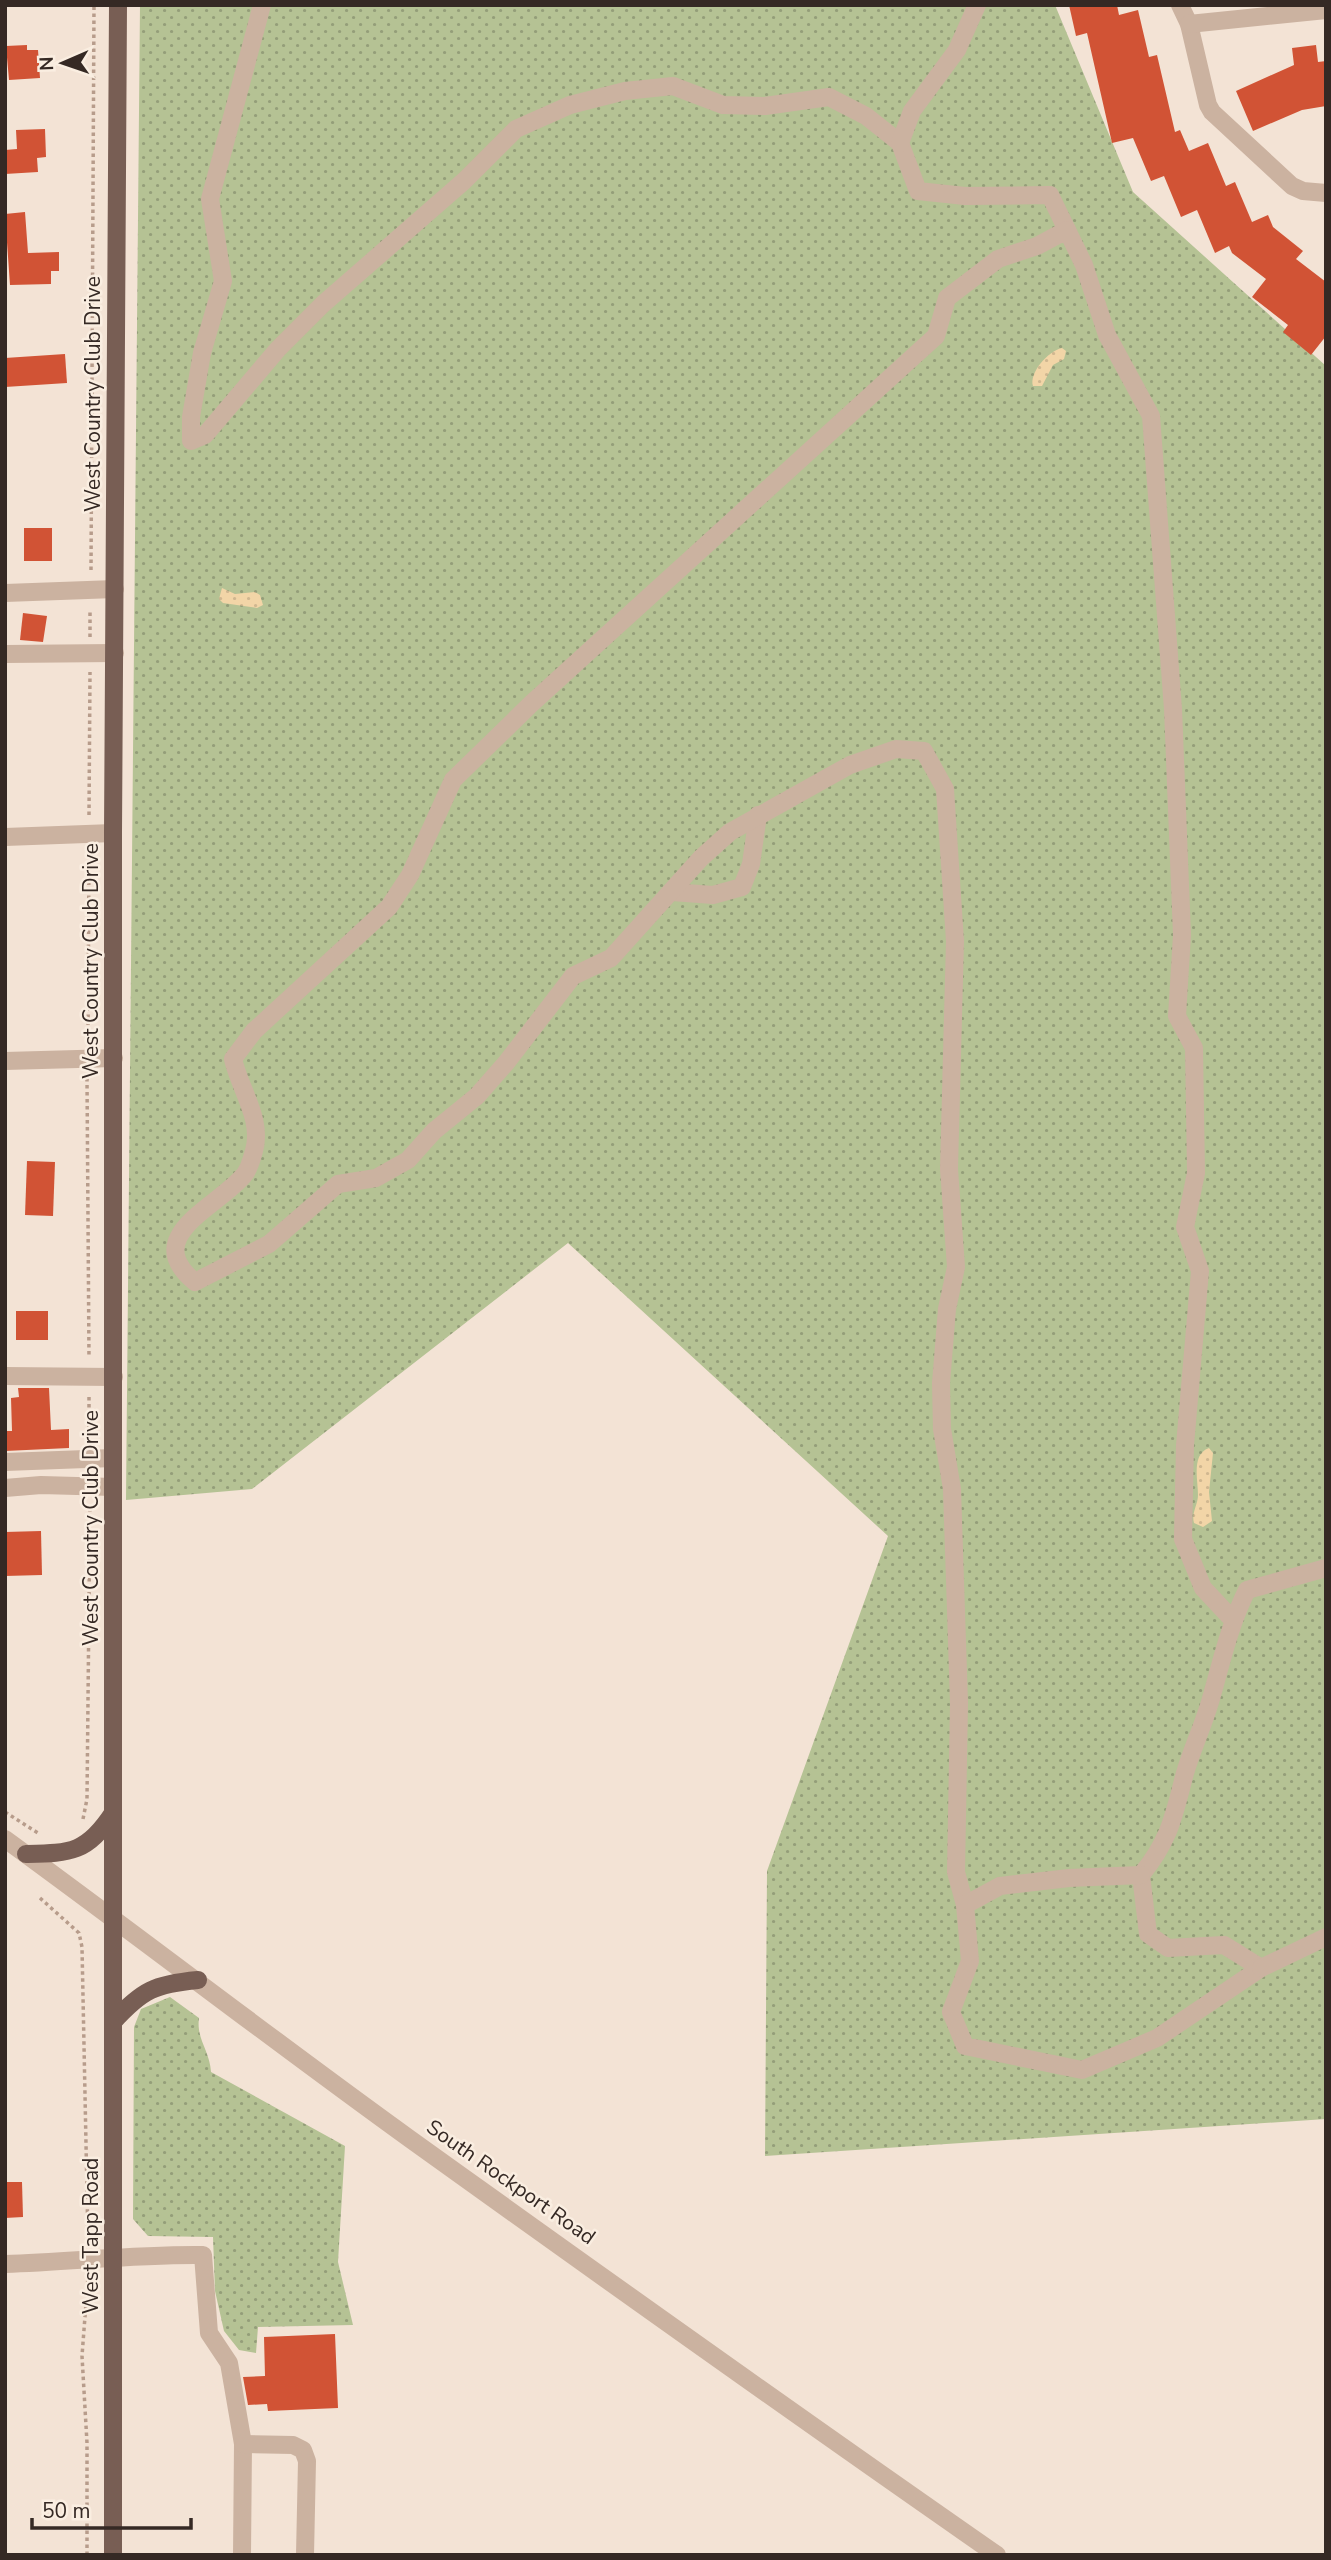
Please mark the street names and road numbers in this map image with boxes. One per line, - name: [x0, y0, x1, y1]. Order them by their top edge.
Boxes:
- street label: West Country Club Drive: [79, 276, 107, 512]
- street label: West Country Club Drive: [77, 843, 105, 1079]
- street label: West Country Club Drive: [77, 1410, 105, 1646]
- street label: South Rockport Road: [421, 2113, 601, 2251]
- street label: West Tapp Road: [77, 2158, 105, 2314]

